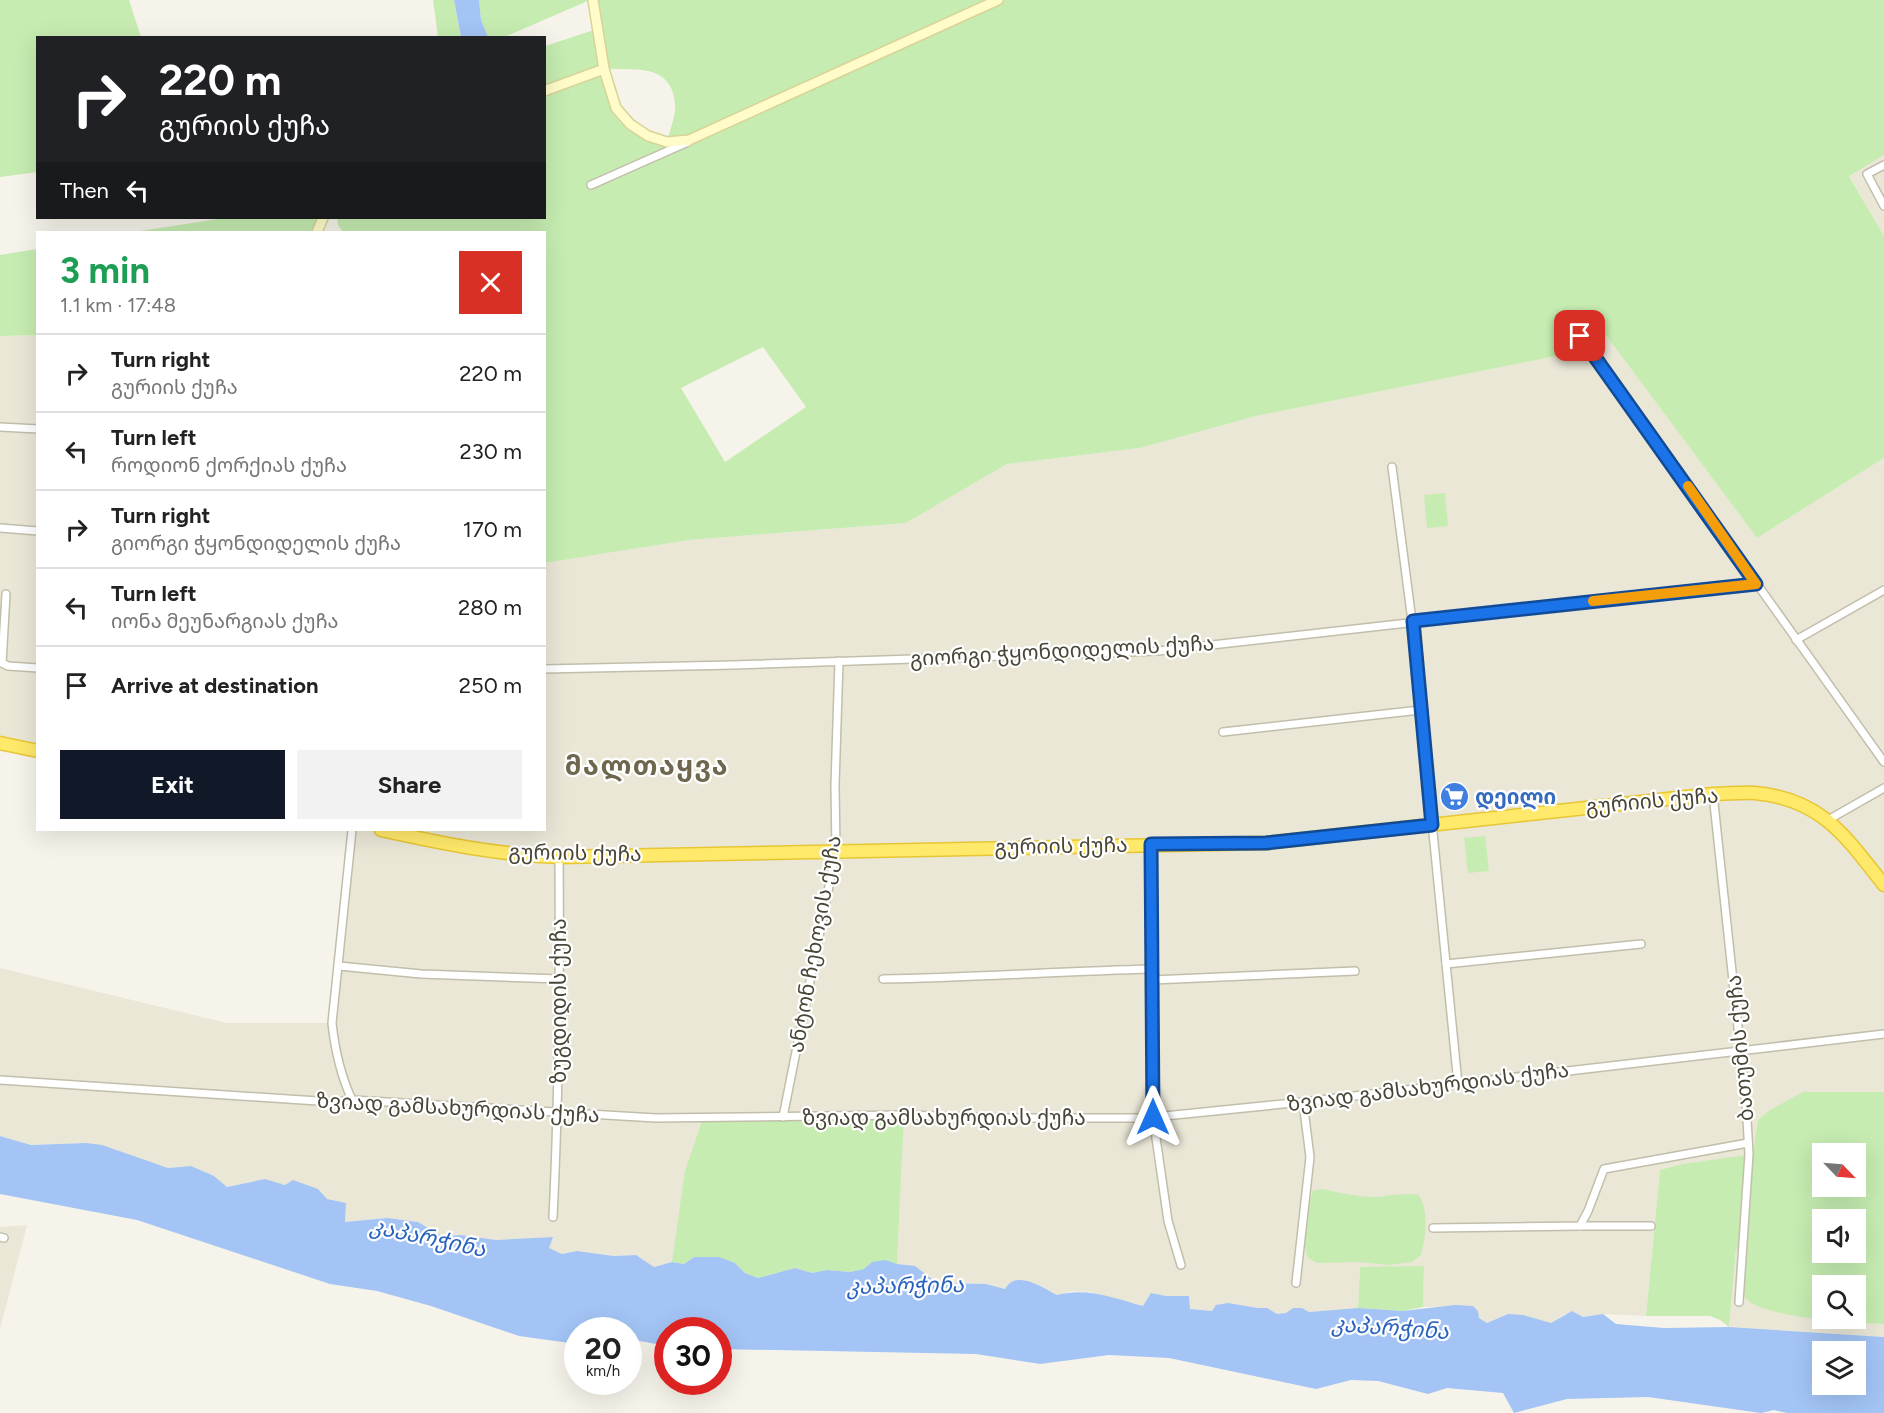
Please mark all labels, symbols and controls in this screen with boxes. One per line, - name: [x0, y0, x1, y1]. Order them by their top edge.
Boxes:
- text: 220 m: [159, 55, 281, 106]
- icon: right: [60, 60, 138, 138]
- text: გურიის ქუჩა: [159, 109, 330, 142]
- icon: left: [121, 174, 154, 207]
- text: Then: [60, 177, 109, 204]
- text: 3 min: [60, 249, 150, 292]
- button: close: [459, 251, 522, 314]
- text: 1.1 km · 17:48: [60, 293, 176, 317]
- pin: [1554, 310, 1605, 361]
- icon: arrive: [1563, 319, 1596, 352]
- text: Turn right: [111, 346, 210, 373]
- icon: right: [60, 357, 93, 390]
- text: 220 m: [459, 360, 522, 387]
- text: გურიის ქუჩა: [111, 375, 238, 399]
- text: Turn left: [111, 424, 197, 451]
- icon: left: [60, 435, 93, 468]
- text: 230 m: [459, 438, 522, 465]
- text: როდიონ ქორქიას ქუჩა: [111, 453, 347, 477]
- text: Turn right: [111, 502, 210, 529]
- icon: right: [60, 513, 93, 546]
- text: 170 m: [463, 516, 522, 543]
- text: გიორგი ჭყონდიდელის ქუჩა: [111, 531, 401, 555]
- text: Turn left: [111, 580, 197, 607]
- icon: left: [60, 591, 93, 624]
- text: 280 m: [458, 594, 522, 621]
- text: იონა მეუნარგიას ქუჩა: [111, 609, 339, 633]
- street label: გიორგი ჭყონდიდელის ქუჩა: [909, 630, 1215, 672]
- icon: arrive: [60, 669, 93, 702]
- text: Arrive at destination: [111, 672, 319, 699]
- text: 250 m: [459, 672, 522, 699]
- district label: მალთაყვა: [565, 749, 729, 782]
- button: Exit: [60, 750, 285, 819]
- button: Share: [297, 750, 522, 819]
- supermarket icon: დეილი: [1438, 781, 1470, 813]
- street label: გურიის ქუჩა: [1585, 782, 1719, 819]
- place label: დეილი: [1475, 784, 1556, 810]
- street label: გურიის ქუჩა: [994, 832, 1128, 859]
- street label: ანტონ ჩეხოვის ქუჩა: [783, 833, 846, 1054]
- street label: გურიის ქუჩა: [508, 839, 642, 866]
- street label: ზუგდიდის ქუჩა: [546, 918, 572, 1084]
- street label: ბათუმის ქუჩა: [1721, 974, 1758, 1122]
- street label: ზვიად გამსახურდიას ქუჩა: [1286, 1057, 1570, 1117]
- position arrow: [1121, 1085, 1185, 1149]
- street label: ზვიად გამსახურდიას ქუჩა: [316, 1088, 600, 1128]
- street label: ზვიად გამსახურდიას ქუჩა: [802, 1105, 1086, 1131]
- north arrow: [1812, 1143, 1866, 1197]
- map controls: [1812, 1143, 1866, 1395]
- button: sound: [1812, 1209, 1866, 1263]
- water label: კაპარჭინა: [368, 1212, 489, 1263]
- water label: კაპარჭინა: [846, 1271, 965, 1300]
- button: search: [1812, 1275, 1866, 1329]
- water label: კაპარჭინა: [1330, 1310, 1450, 1345]
- speed limit sign: 30: [654, 1317, 732, 1395]
- text: 20: [585, 1330, 621, 1367]
- button: layers: [1812, 1341, 1866, 1395]
- text: km/h: [586, 1362, 620, 1380]

